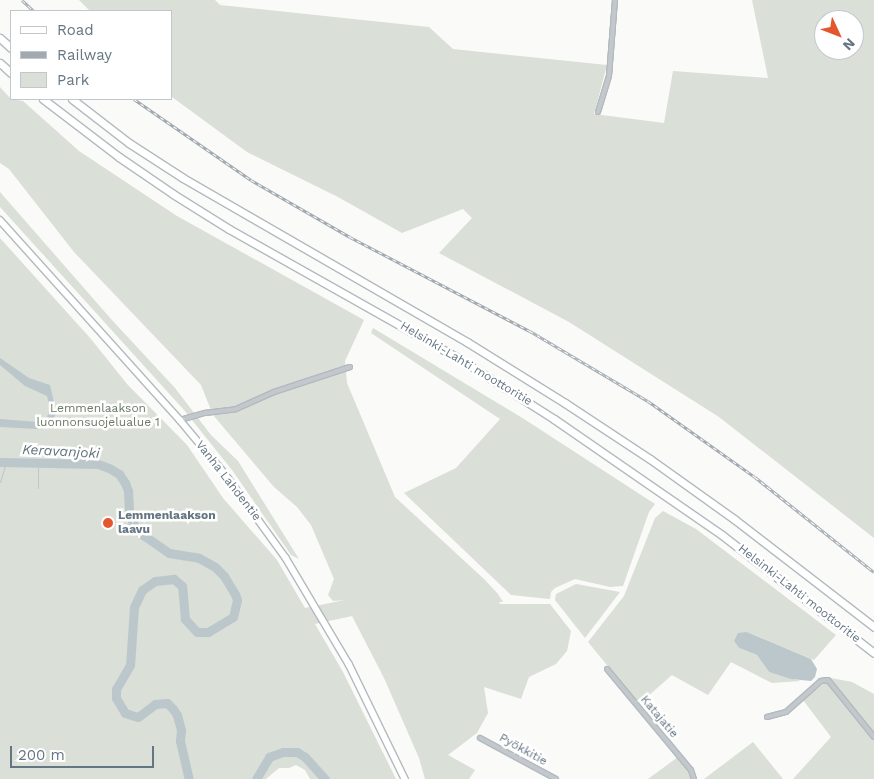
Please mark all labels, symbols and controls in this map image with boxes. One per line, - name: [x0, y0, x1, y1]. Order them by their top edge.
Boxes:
- legend: [10, 10, 172, 100]
- north arrow: [814, 10, 864, 60]
- text: Road: [57, 21, 94, 39]
- text: N: [840, 35, 859, 54]
- text: Railway: [57, 46, 112, 64]
- text: Park: [57, 71, 89, 89]
- street label: Helsinki-Lahti moottoritie: [397, 319, 535, 409]
- park label: Lemmenlaakson luonnonsuojelualue 1: [36, 402, 160, 430]
- street label: Vanha Lahdentie: [192, 438, 264, 524]
- water label: Keravanjoki: [22, 441, 100, 461]
- place label: Lemmenlaakson laavu: [118, 509, 216, 537]
- marker: Lemmenlaakson laavu: [102, 517, 114, 529]
- street label: Helsinki-Lahti moottoritie: [735, 542, 863, 646]
- street label: Katajatie: [637, 693, 681, 741]
- street label: Pyökkitie: [496, 731, 550, 769]
- scale bar: [12, 736, 156, 768]
- text: 200 m: [18, 746, 65, 764]

